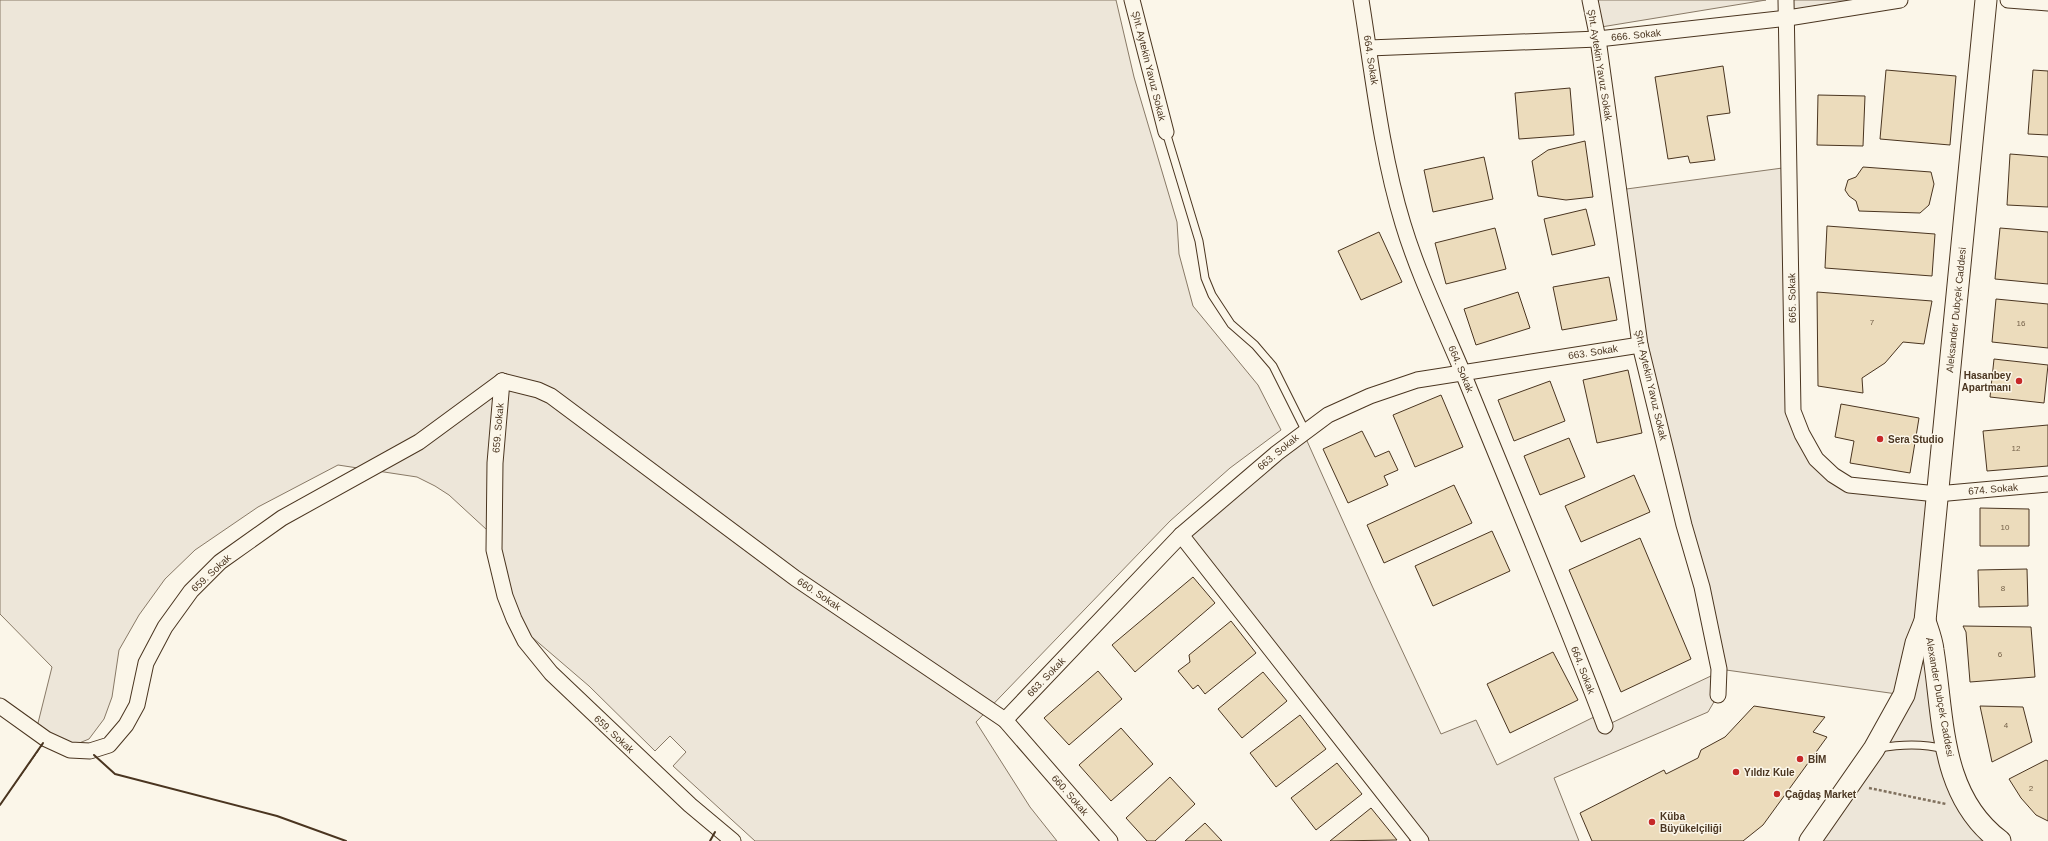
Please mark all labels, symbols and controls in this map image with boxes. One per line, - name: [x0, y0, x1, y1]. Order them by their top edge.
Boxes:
- street label: Şht. Aytekin Yavuz Sokak: [1586, 8, 1614, 123]
- street label: Şht. Aytekin Yavuz Sokak: [1130, 10, 1168, 123]
- street label: 666. Sokak: [1611, 27, 1662, 43]
- street label: 664. Sokak: [1362, 34, 1381, 87]
- street label: Aleksander Dubçek Caddesi: [1944, 247, 1968, 373]
- street label: 665. Sokak: [1786, 272, 1798, 323]
- house number: 7: [1870, 318, 1875, 327]
- house number: 16: [2017, 319, 2026, 328]
- street label: Şht. Aytekin Yavuz Sokak: [1633, 329, 1669, 442]
- street label: 663. Sokak: [1567, 342, 1620, 361]
- street label: 664. Sokak: [1446, 344, 1476, 395]
- place label: Hasanbey Apartmanı: [1962, 370, 2011, 393]
- marker: Hasanbey Apartmanı: [2014, 376, 2024, 386]
- street label: 659. Sokak: [490, 402, 506, 453]
- street label: 663. Sokak: [1255, 431, 1301, 472]
- marker: Sera Studio: [1875, 434, 1885, 444]
- place label: Sera Studio: [1888, 434, 1944, 445]
- house number: 12: [2012, 444, 2021, 453]
- street label: 674. Sokak: [1968, 481, 2019, 497]
- house number: 10: [2001, 523, 2010, 532]
- street label: 659. Sokak: [189, 551, 234, 594]
- street label: 660. Sokak: [795, 575, 844, 613]
- house number: 8: [2001, 584, 2006, 593]
- street label: Alexander Dubçek Caddesi: [1924, 636, 1956, 758]
- street label: 664. Sokak: [1569, 645, 1597, 696]
- house number: 6: [1998, 650, 2003, 659]
- street label: 663. Sokak: [1025, 654, 1068, 699]
- street label: 659. Sokak: [592, 713, 637, 756]
- house number: 4: [2004, 721, 2009, 730]
- place label: BİM: [1808, 753, 1826, 765]
- marker: BİM: [1795, 754, 1805, 764]
- marker: Yıldız Kule: [1731, 767, 1741, 777]
- place label: Yıldız Kule: [1744, 767, 1795, 778]
- street label: 660. Sokak: [1049, 773, 1091, 818]
- house number: 2: [2029, 784, 2034, 793]
- marker: Çağdaş Market: [1772, 789, 1782, 799]
- place label: Çağdaş Market: [1785, 789, 1857, 800]
- place label: Küba Büyükelçiliği: [1660, 811, 1722, 834]
- marker: Küba Büyükelçiliği: [1647, 817, 1657, 827]

